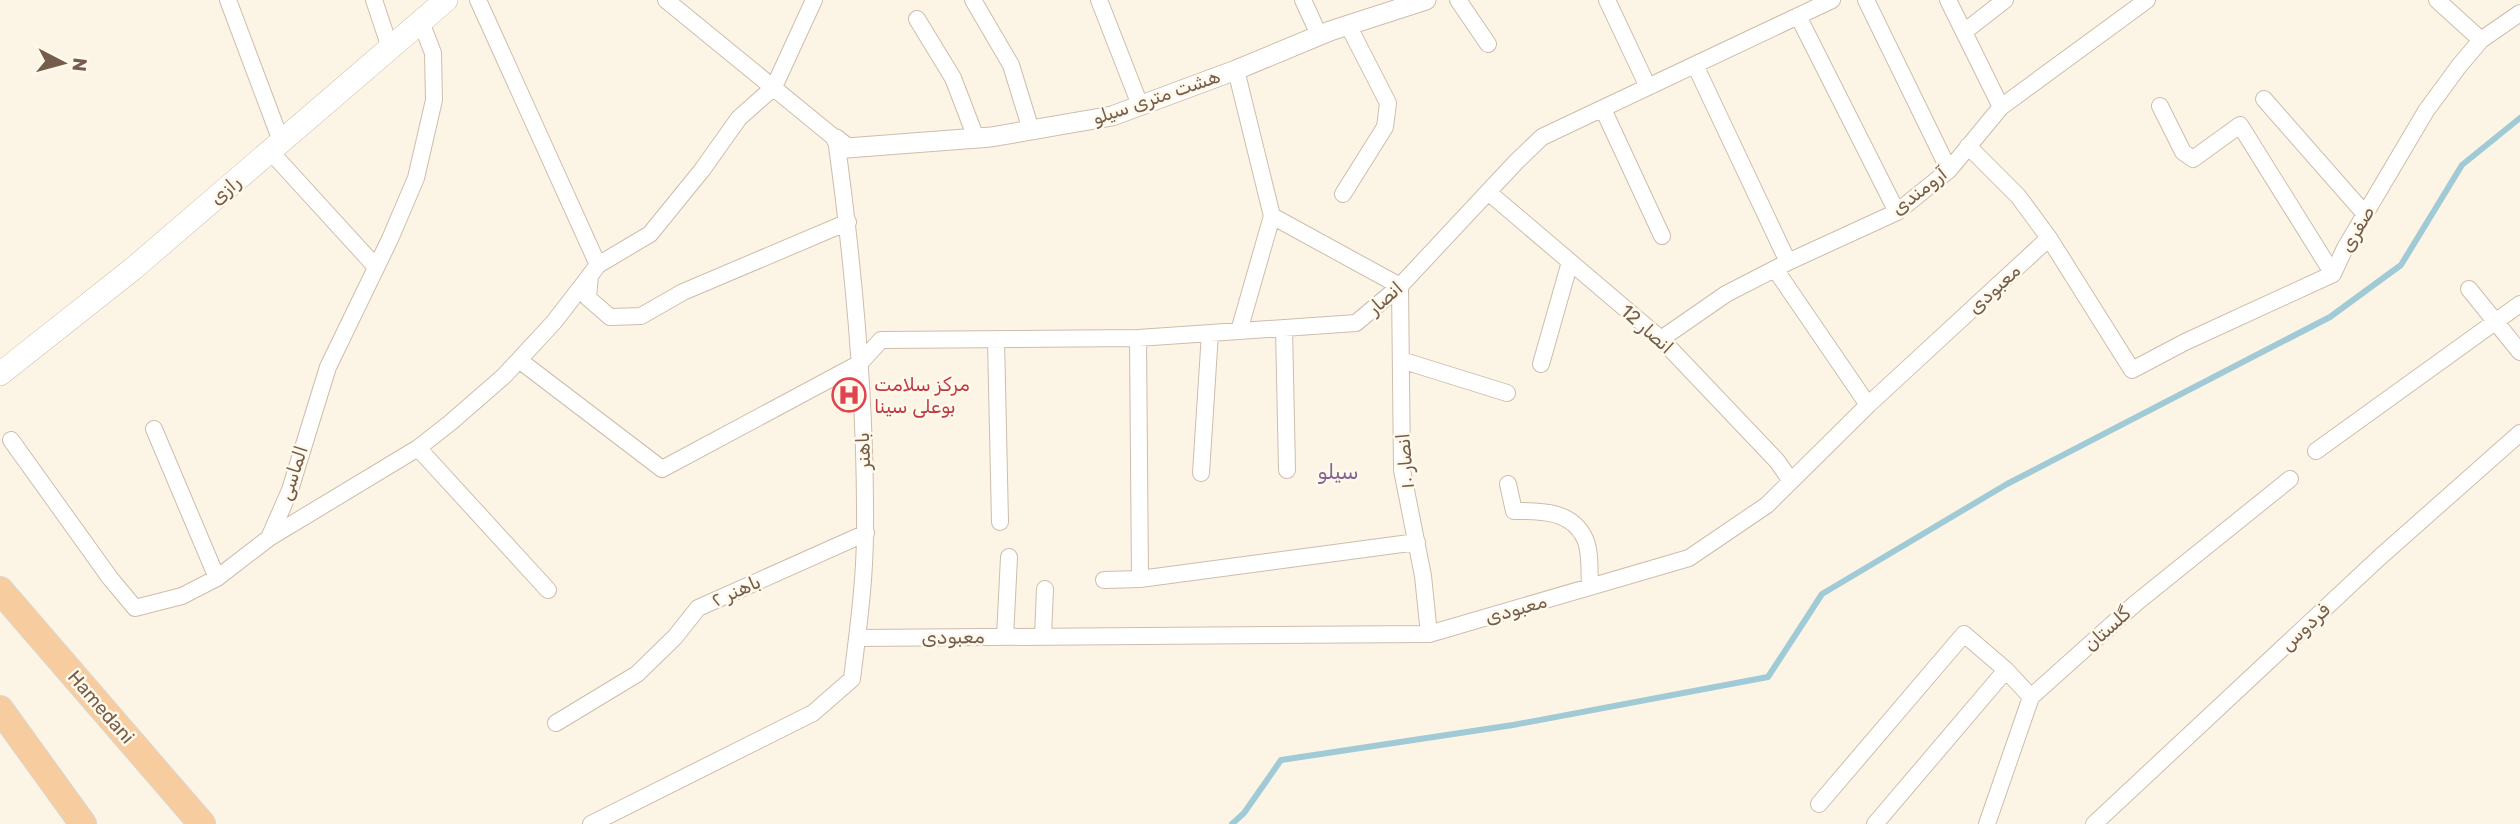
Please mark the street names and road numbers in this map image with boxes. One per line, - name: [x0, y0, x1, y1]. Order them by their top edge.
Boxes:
- street label: هشت متری سیلو: [1089, 64, 1223, 130]
- street label: آرومندی: [1887, 162, 1952, 220]
- street label: رازی: [205, 170, 245, 210]
- street label: صفری: [2335, 202, 2379, 256]
- street label: معبودی: [1963, 259, 2025, 319]
- street label: انصار: [1362, 276, 1407, 320]
- street label: انصار 12: [1616, 299, 1678, 359]
- street label: باهنر: [851, 432, 875, 471]
- street label: انصار ۱۰: [1391, 432, 1419, 490]
- street label: الماسی: [273, 443, 313, 503]
- street label: باهنر ۲: [708, 570, 764, 612]
- street label: معبودی: [1482, 589, 1550, 629]
- street label: فردوس: [2275, 598, 2335, 656]
- street label: گلستان: [2079, 602, 2136, 656]
- street label: معبودی: [921, 625, 985, 649]
- street label: Hamedani: [63, 666, 139, 748]

